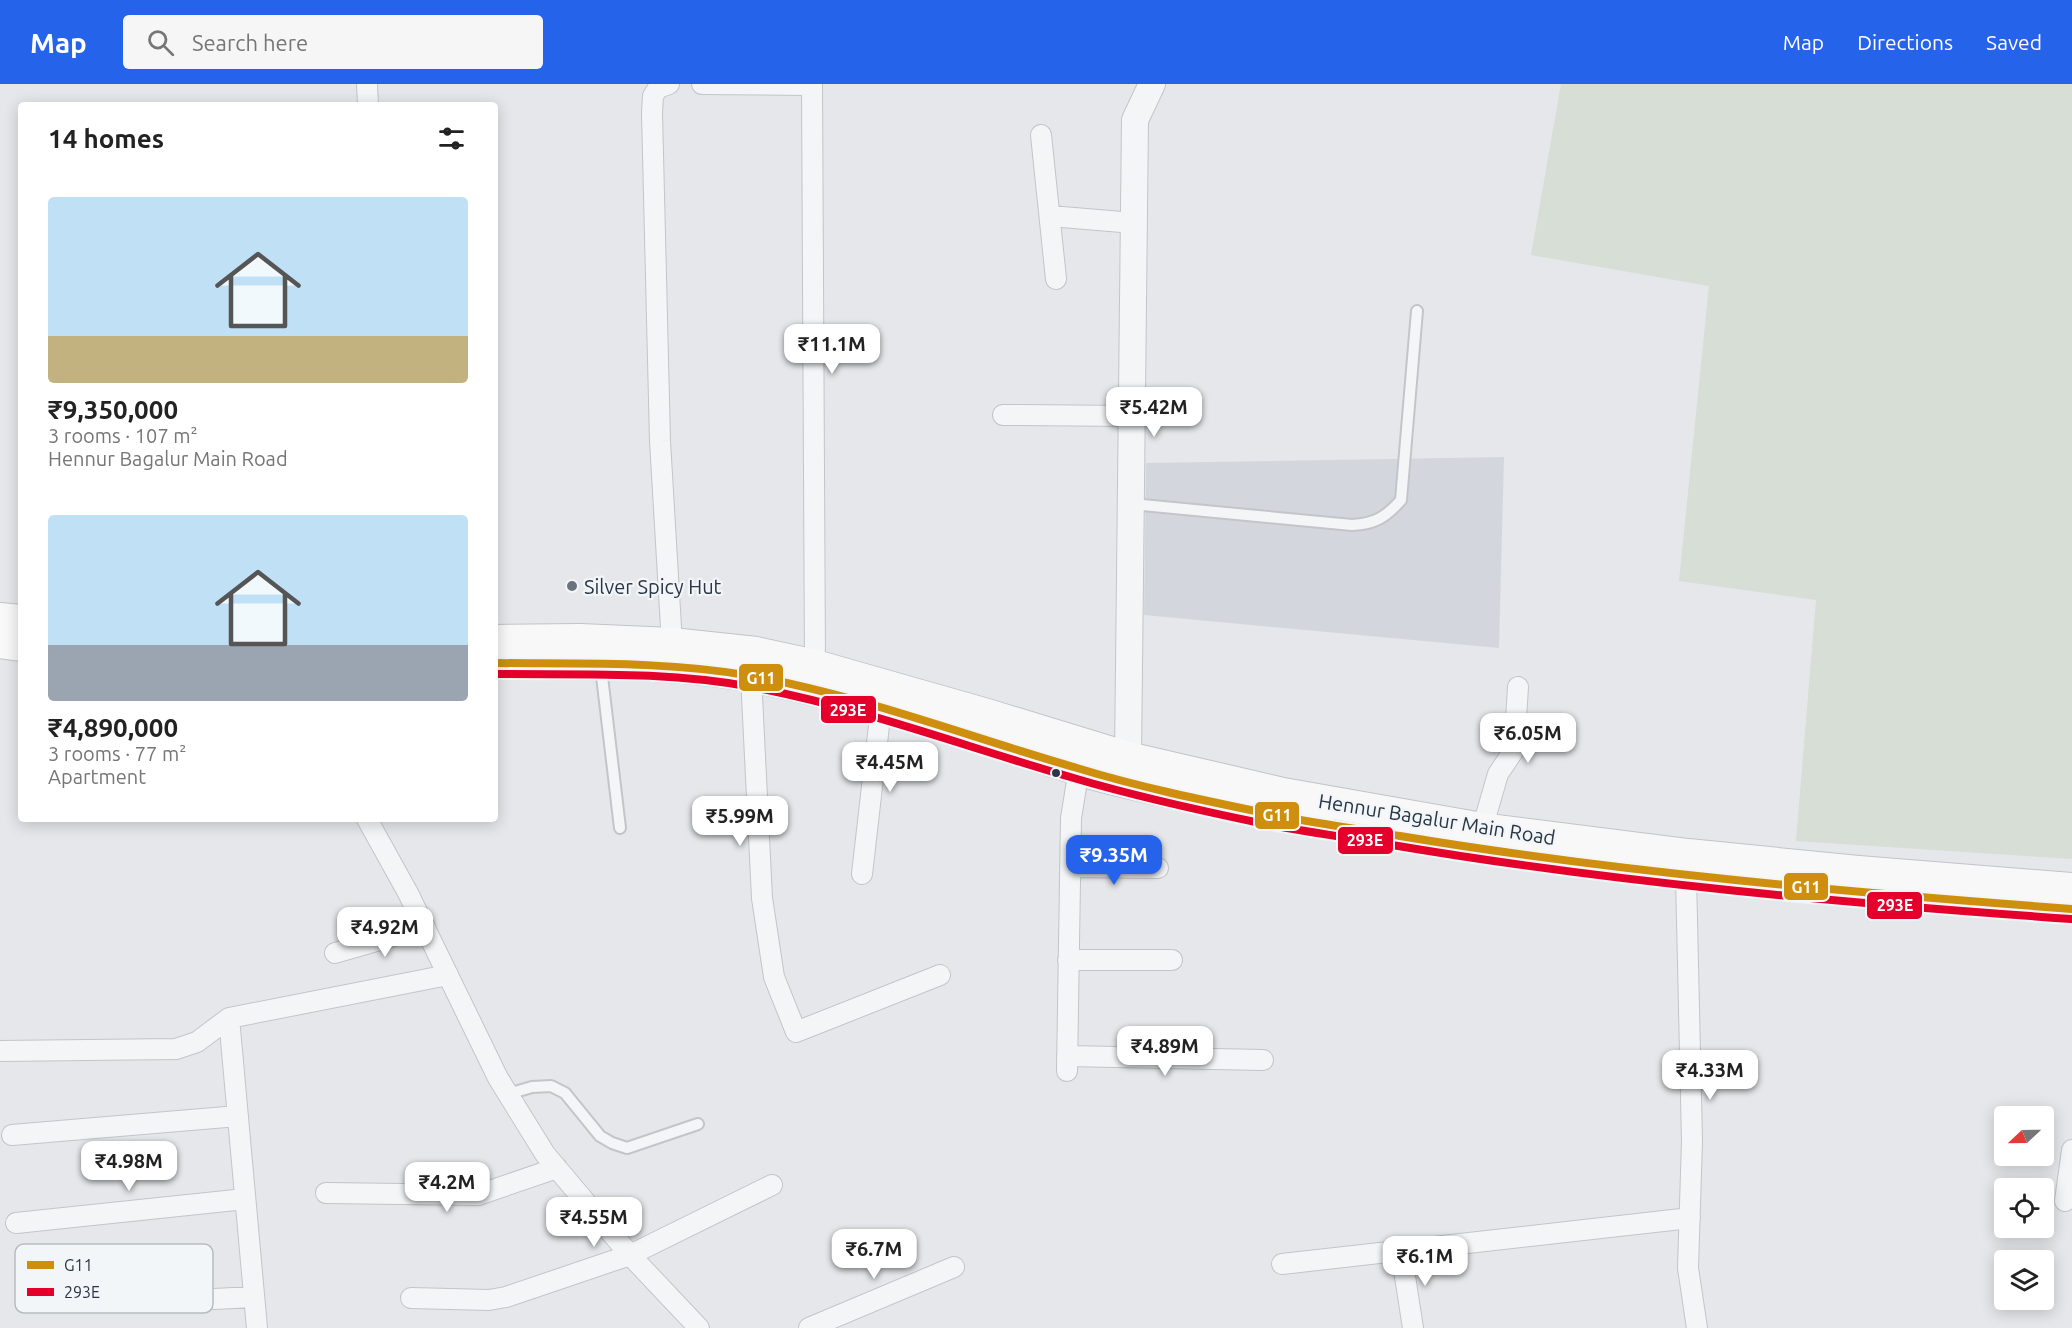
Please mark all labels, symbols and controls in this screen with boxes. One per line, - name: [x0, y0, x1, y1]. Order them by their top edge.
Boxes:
- search box: [123, 15, 543, 69]
- icon: search: [144, 26, 177, 59]
- text: Map: [30, 27, 87, 58]
- text: Search here: [192, 30, 308, 55]
- text: Map: [1783, 30, 1824, 54]
- text: Directions: [1857, 30, 1953, 54]
- text: Saved: [1986, 30, 2042, 54]
- icon: filters: [435, 122, 468, 155]
- text: 14 homes: [48, 124, 164, 153]
- icon: home: [204, 236, 312, 344]
- pin: ₹11.1M: [783, 324, 881, 375]
- text: ₹11.1M: [798, 332, 866, 355]
- pin: ₹5.42M: [1105, 387, 1203, 438]
- text: ₹9,350,000: [48, 395, 178, 424]
- text: ₹5.42M: [1120, 395, 1188, 418]
- text: 3 rooms · 107 m²: [48, 424, 198, 447]
- text: Hennur Bagalur Main Road: [48, 447, 288, 470]
- icon: home: [204, 554, 312, 662]
- place label: Silver Spicy Hut: [584, 575, 722, 598]
- marker: Silver Spicy Hut: [565, 579, 579, 593]
- line badge: G11: [738, 663, 784, 692]
- text: G11: [746, 669, 776, 687]
- line badge: 293E: [820, 695, 877, 724]
- text: 293E: [830, 701, 866, 719]
- text: ₹4,890,000: [48, 713, 178, 742]
- pin: ₹6.05M: [1479, 713, 1577, 764]
- text: ₹6.05M: [1494, 721, 1562, 744]
- text: 3 rooms · 77 m²: [48, 742, 186, 765]
- pin: ₹4.45M: [841, 742, 939, 793]
- text: ₹4.45M: [856, 750, 924, 773]
- text: Apartment: [48, 765, 146, 788]
- unlabelled marker: [1050, 767, 1062, 779]
- street label: Hennur Bagalur Main Road: [1317, 789, 1557, 849]
- pin: ₹5.99M: [691, 796, 789, 847]
- line badge: G11: [1254, 801, 1300, 830]
- text: ₹5.99M: [706, 804, 774, 827]
- text: G11: [1262, 806, 1292, 824]
- line badge: 293E: [1337, 826, 1394, 855]
- text: 293E: [1347, 831, 1383, 849]
- pin: ₹9.35M: [1065, 835, 1163, 886]
- text: ₹9.35M: [1080, 843, 1148, 866]
- line badge: G11: [1783, 872, 1829, 901]
- text: G11: [1791, 878, 1821, 896]
- line badge: 293E: [1866, 891, 1923, 920]
- text: 293E: [1877, 896, 1913, 914]
- pin: ₹4.92M: [336, 907, 434, 958]
- text: ₹4.92M: [351, 915, 419, 938]
- pin: ₹4.89M: [1116, 1026, 1214, 1077]
- text: ₹4.89M: [1131, 1034, 1199, 1057]
- pin: ₹4.33M: [1661, 1050, 1759, 1101]
- text: ₹4.33M: [1676, 1058, 1744, 1081]
- north arrow: [1994, 1106, 2054, 1166]
- map controls: [1994, 1106, 2054, 1310]
- pin: ₹4.98M: [80, 1141, 178, 1192]
- text: ₹4.98M: [95, 1149, 163, 1172]
- pin: ₹4.2M: [405, 1162, 489, 1213]
- text: ₹4.2M: [419, 1170, 475, 1193]
- button: locate: [1994, 1178, 2054, 1238]
- pin: ₹4.55M: [545, 1197, 643, 1248]
- text: ₹4.55M: [560, 1205, 628, 1228]
- pin: ₹6.7M: [832, 1229, 916, 1280]
- pin: ₹6.1M: [1383, 1236, 1467, 1287]
- text: ₹6.7M: [846, 1237, 902, 1260]
- legend: [15, 1244, 213, 1313]
- text: ₹6.1M: [1397, 1244, 1453, 1267]
- button: layers: [1994, 1250, 2054, 1310]
- text: G11: [64, 1256, 93, 1274]
- text: 293E: [64, 1283, 100, 1301]

